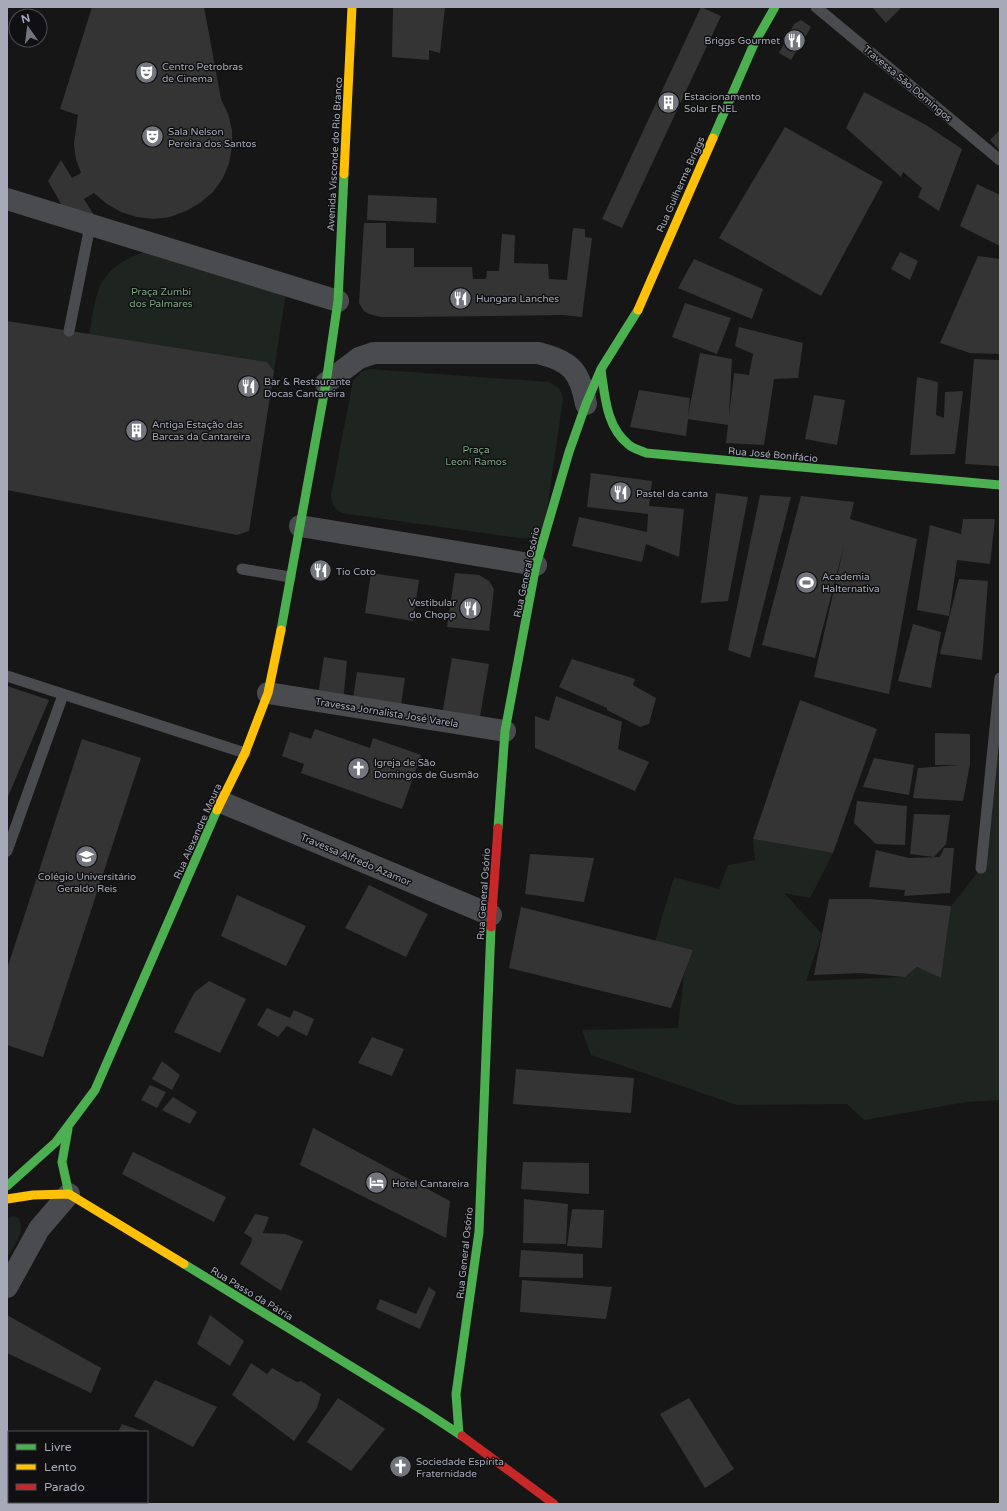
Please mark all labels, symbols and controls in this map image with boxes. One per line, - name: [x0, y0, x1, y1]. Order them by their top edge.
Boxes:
- north arrow: [8, 8, 48, 48]
- text: N: [20, 11, 32, 26]
- restaurant icon: Briggs Gourmet: [782, 27, 808, 53]
- place label: Briggs Gourmet: [705, 35, 780, 47]
- street label: Travessa São Domingos: [860, 43, 954, 125]
- theatre icon: Centro Petrobras de Cinema: [134, 59, 160, 85]
- place label: Centro Petrobras de Cinema: [162, 61, 243, 85]
- street label: Avenida Visconde do Rio Branco: [325, 77, 345, 231]
- building icon: Estacionamento Solar ENEL: [656, 89, 682, 115]
- place label: Estacionamento Solar ENEL: [684, 91, 761, 115]
- theatre icon: Sala Nelson Pereira dos Santos: [140, 124, 166, 150]
- place label: Sala Nelson Pereira dos Santos: [168, 126, 256, 150]
- street label: Rua Guilherme Briggs: [654, 134, 708, 234]
- restaurant icon: Hungara Lanches: [447, 285, 473, 311]
- park label: Praça Zumbi dos Palmares: [129, 286, 193, 310]
- place label: Hungara Lanches: [476, 293, 559, 305]
- restaurant icon: Bar & Restaurante Docas Cantareira: [236, 374, 262, 400]
- place label: Bar & Restaurante Docas Cantareira: [264, 376, 351, 400]
- building icon: Antiga Estação das Barcas da Cantareira: [123, 417, 149, 443]
- place label: Antiga Estação das Barcas da Cantareira: [152, 419, 250, 443]
- park label: Praça Leoni Ramos: [445, 444, 507, 468]
- street label: Rua José Bonifácio: [728, 445, 818, 465]
- restaurant icon: Pastel da canta: [607, 480, 633, 506]
- place label: Pastel da canta: [636, 488, 708, 500]
- street label: Rua General Osório: [512, 526, 542, 619]
- restaurant icon: Tio Coto: [308, 558, 334, 584]
- place label: Tio Coto: [336, 566, 376, 578]
- sports icon: Academia Halternativa: [793, 569, 819, 595]
- place label: Academia Halternativa: [822, 571, 880, 595]
- restaurant icon: Vestibular do Chopp: [458, 595, 484, 621]
- place label: Vestibular do Chopp: [409, 597, 456, 621]
- street label: Travessa Jornalista José Varela: [314, 696, 459, 730]
- church icon: Igreja de São Domingos de Gusmão: [346, 755, 372, 781]
- place label: Igreja de São Domingos de Gusmão: [374, 757, 479, 781]
- street label: Rua Alexandre Moura: [171, 782, 224, 881]
- street label: Travessa Alfredo Azamor: [299, 831, 413, 889]
- school or university icon: Colégio Universitário Geraldo Reis: [74, 843, 100, 869]
- street label: Rua General Osório: [475, 848, 493, 941]
- place label: Colégio Universitário Geraldo Reis: [38, 871, 136, 895]
- hotel icon: Hotel Cantareira: [363, 1170, 389, 1196]
- place label: Hotel Cantareira: [392, 1178, 469, 1190]
- street label: Rua General Osório: [454, 1207, 476, 1300]
- street label: Rua Passo da Pátria: [208, 1264, 295, 1323]
- legend: [8, 1431, 148, 1503]
- text: Livre: [44, 1440, 72, 1454]
- church icon: Sociedade Espírita Fraternidade: [387, 1454, 413, 1480]
- place label: Sociedade Espírita Fraternidade: [416, 1456, 504, 1480]
- text: Lento: [44, 1460, 77, 1474]
- text: Parado: [44, 1480, 85, 1494]

